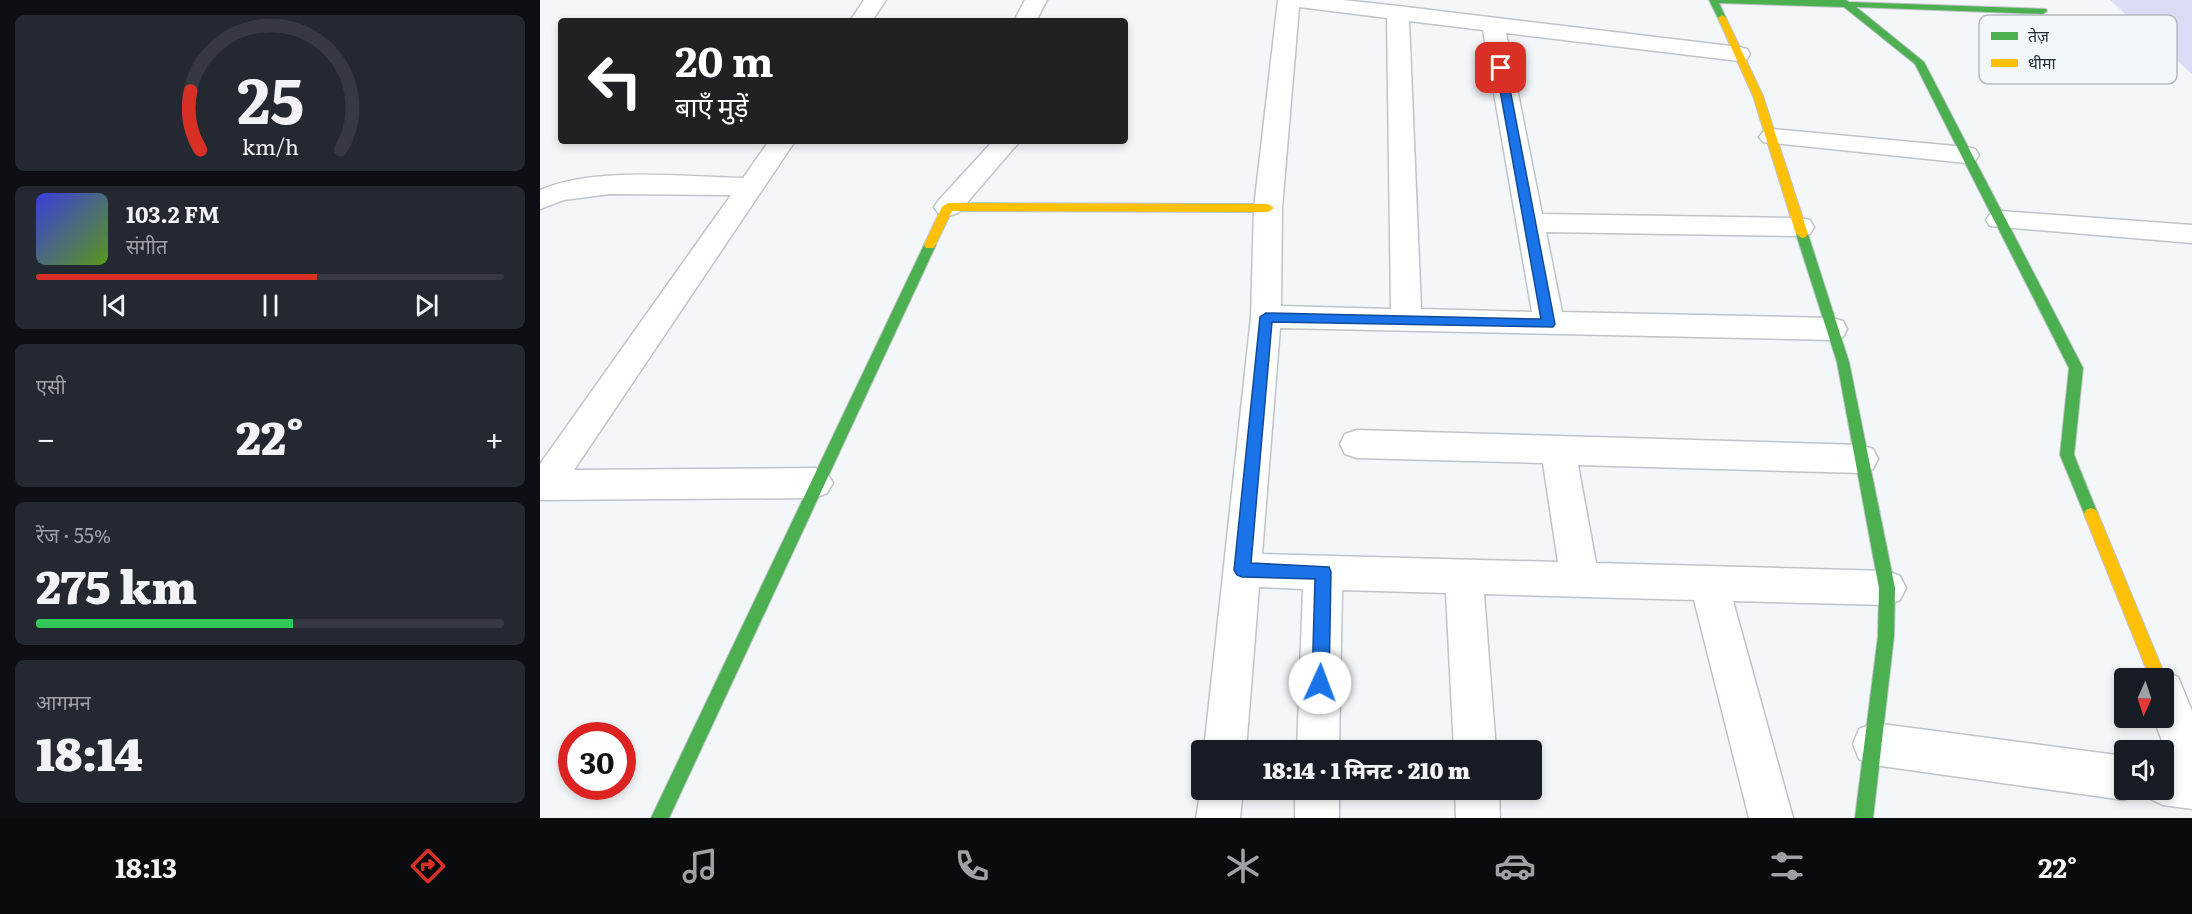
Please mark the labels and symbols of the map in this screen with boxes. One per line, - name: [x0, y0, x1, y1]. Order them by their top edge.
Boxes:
- legend: [1979, 15, 2177, 84]
- text: तेज़: [2028, 23, 2050, 47]
- pin: [1475, 42, 1526, 93]
- text: धीमा: [2028, 50, 2057, 74]
- position arrow: [1288, 651, 1352, 715]
- north arrow: [2114, 668, 2174, 728]
- speed limit sign: 30: [558, 722, 636, 800]

